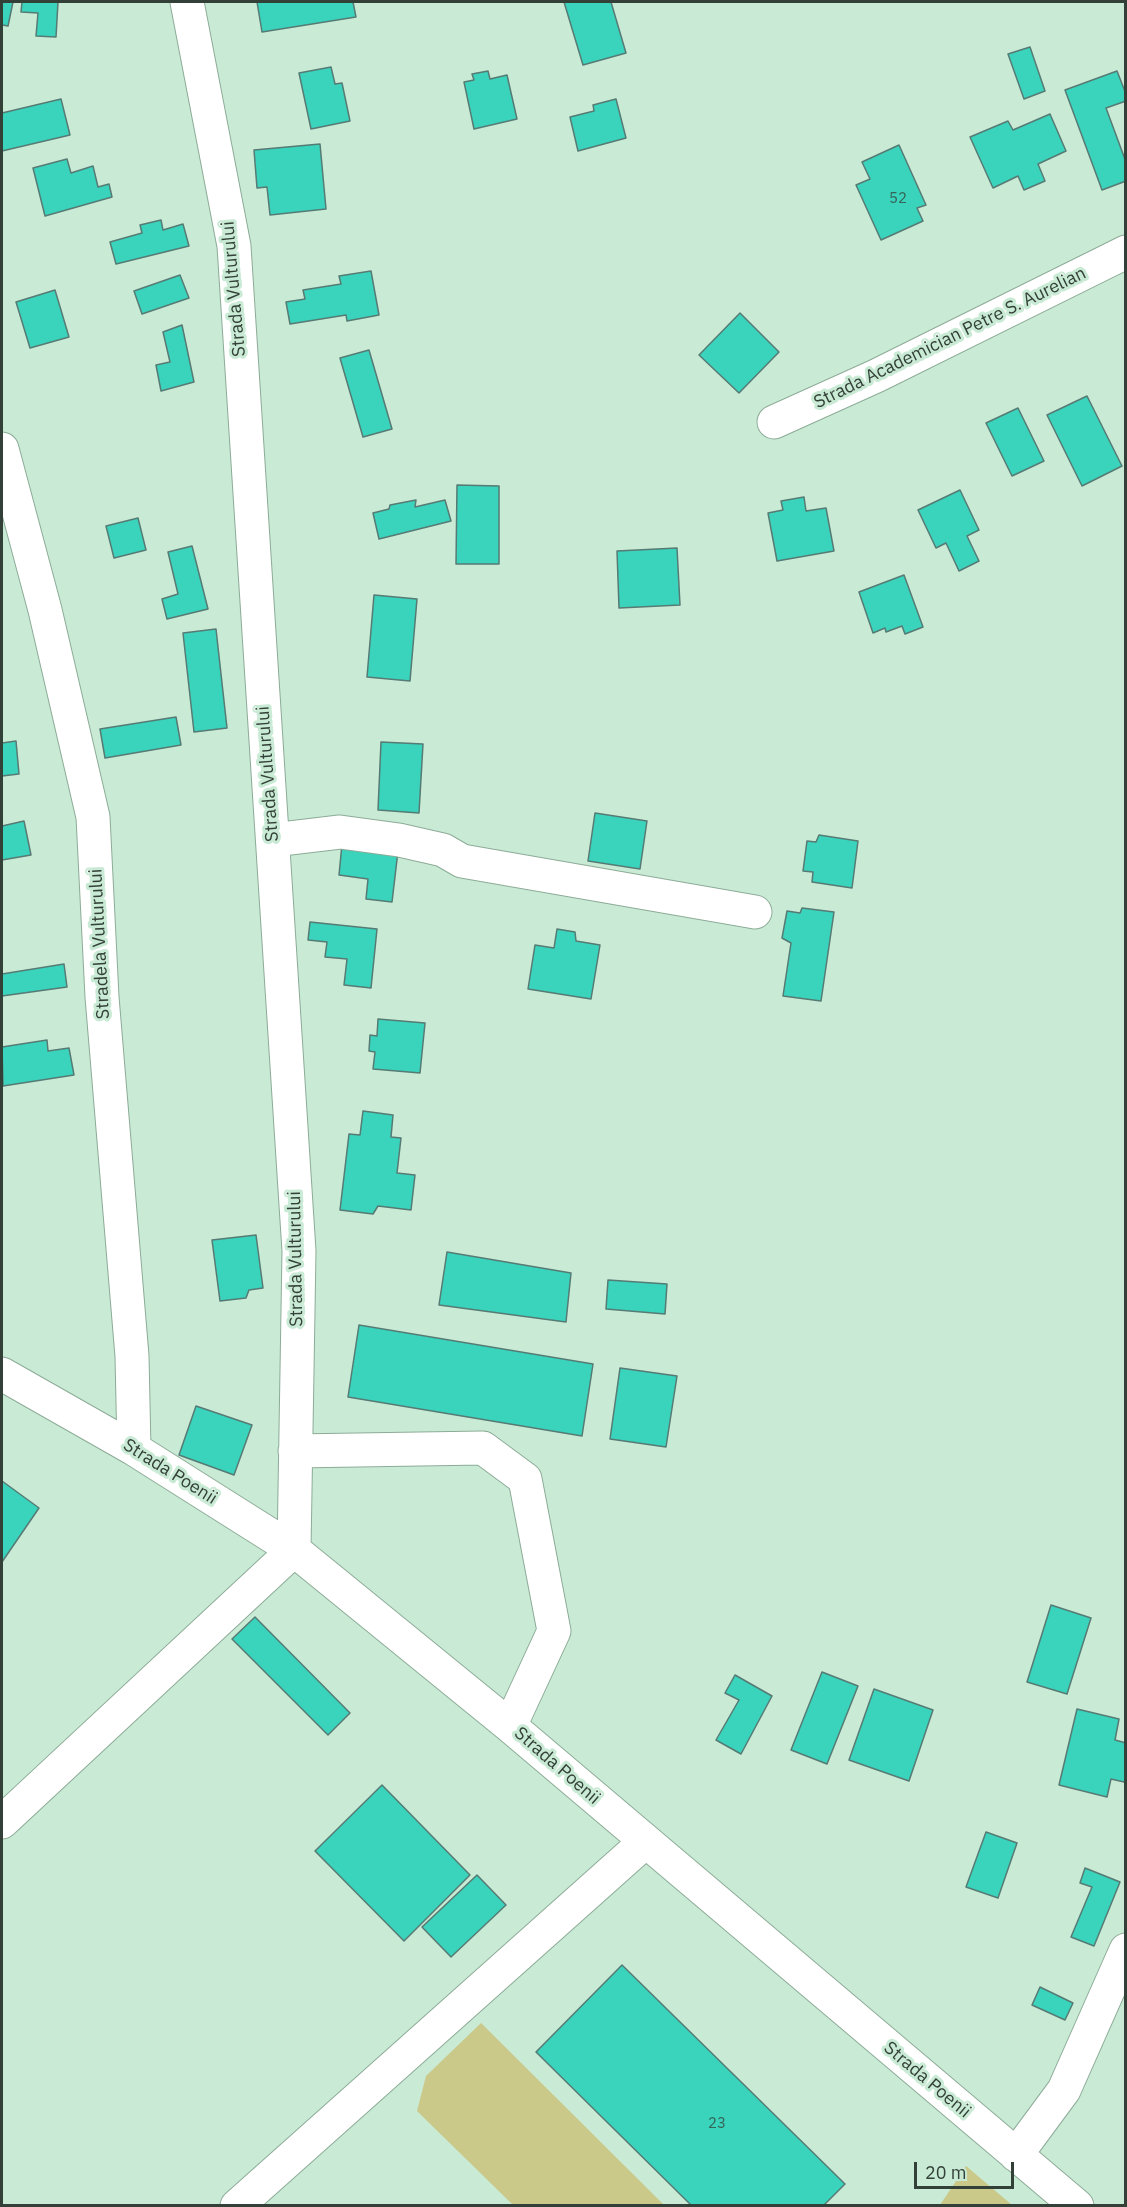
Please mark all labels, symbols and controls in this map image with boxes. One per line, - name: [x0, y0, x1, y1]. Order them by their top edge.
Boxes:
- house number: 52: [889, 190, 907, 208]
- street label: Strada Vulturului: [217, 220, 251, 358]
- street label: Strada Academician Petre S. Aurelian: [810, 263, 1090, 413]
- street label: Strada Vulturului: [252, 705, 284, 843]
- street label: Stradela Vulturului: [85, 868, 115, 1020]
- street label: Strada Vulturului: [284, 1191, 308, 1327]
- street label: Strada Poenii: [119, 1435, 221, 1509]
- street label: Strada Poenii: [510, 1723, 604, 1809]
- street label: Strada Poenii: [879, 2037, 975, 2123]
- house number: 23: [708, 2115, 726, 2133]
- scale bar: [917, 2150, 1018, 2188]
- text: 20 m: [925, 2161, 967, 2184]

